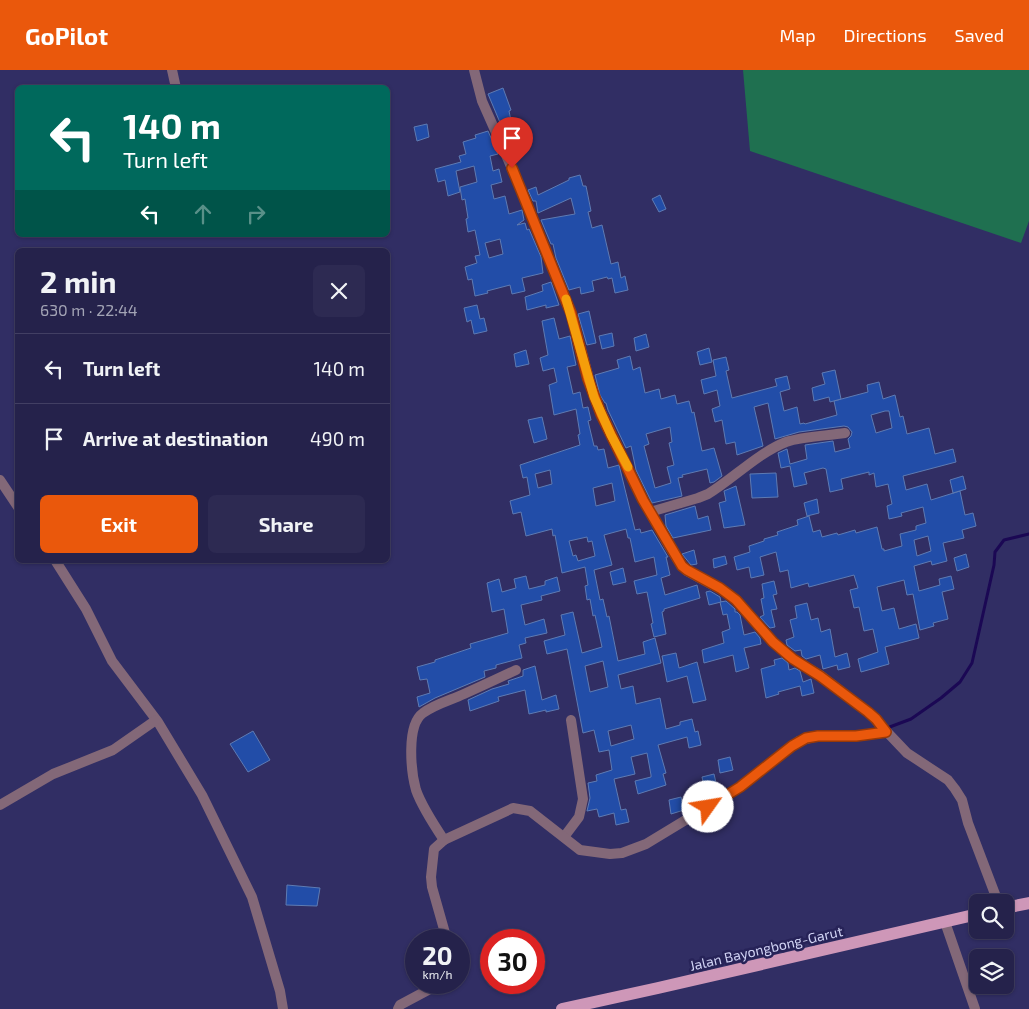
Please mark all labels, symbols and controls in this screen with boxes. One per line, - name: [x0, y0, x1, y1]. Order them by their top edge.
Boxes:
- text: GoPilot: [25, 21, 108, 50]
- text: Map: [779, 24, 816, 46]
- text: Directions: [844, 24, 927, 46]
- text: Saved: [955, 24, 1004, 46]
- text: 140 m: [123, 104, 221, 146]
- icon: left: [40, 105, 105, 170]
- pin: [491, 117, 533, 168]
- icon: arrive: [498, 124, 526, 152]
- text: Turn left: [123, 146, 208, 172]
- icon: left: [136, 200, 164, 228]
- icon: ahead: [189, 200, 217, 228]
- icon: right: [242, 200, 270, 228]
- text: 2 min: [40, 263, 117, 299]
- button: close: [313, 265, 365, 317]
- text: 630 m · 22:44: [40, 300, 138, 319]
- icon: left: [40, 355, 68, 383]
- text: Turn left: [83, 357, 160, 380]
- text: 140 m: [313, 357, 365, 380]
- icon: arrive: [40, 425, 68, 453]
- text: Arrive at destination: [83, 427, 268, 450]
- text: 490 m: [310, 427, 365, 450]
- button: Exit: [40, 495, 198, 553]
- button: Share: [208, 495, 365, 553]
- position arrow: [681, 780, 733, 832]
- map controls: [969, 894, 1014, 994]
- button: search: [969, 894, 1014, 939]
- street label: Jalan Bayongbong-Garut: [688, 922, 844, 974]
- speed limit sign: 30: [480, 929, 545, 994]
- text: 20: [422, 940, 453, 970]
- button: layers: [969, 949, 1014, 994]
- text: km/h: [423, 967, 452, 981]

